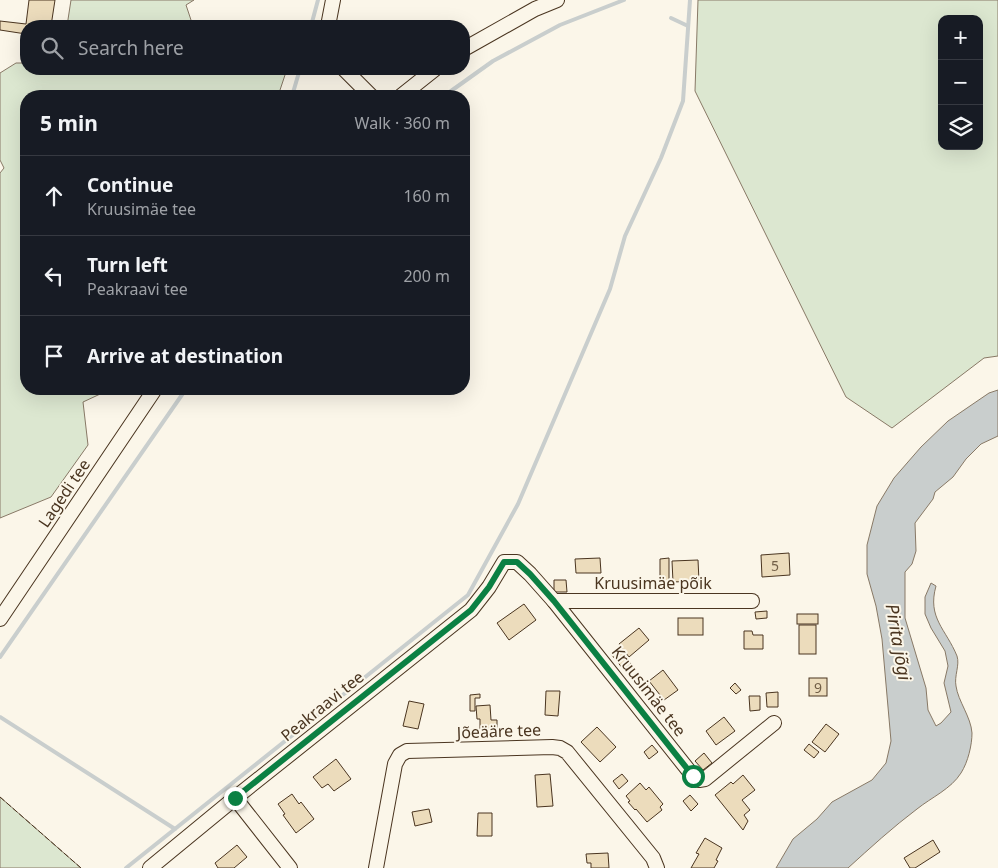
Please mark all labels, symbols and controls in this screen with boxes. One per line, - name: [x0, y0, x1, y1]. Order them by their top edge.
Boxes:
- map controls: [938, 15, 983, 150]
- button: +: [938, 15, 983, 60]
- search box: [20, 20, 470, 75]
- icon: search: [38, 34, 66, 62]
- text: Search here: [78, 35, 184, 61]
- button: −: [938, 60, 983, 105]
- button: layers: [938, 105, 983, 150]
- text: 5 min: [40, 109, 98, 137]
- text: Walk · 360 m: [355, 112, 450, 134]
- text: Continue: [87, 172, 173, 198]
- icon: ahead: [40, 182, 68, 210]
- text: 160 m: [403, 185, 450, 207]
- text: Kruusimäe tee: [87, 198, 196, 220]
- text: Turn left: [87, 252, 168, 278]
- icon: left: [40, 262, 68, 290]
- text: 200 m: [403, 265, 450, 287]
- text: Peakraavi tee: [87, 278, 188, 300]
- icon: arrive: [40, 342, 68, 370]
- text: Arrive at destination: [87, 343, 283, 369]
- street label: Lagedi tee: [33, 454, 95, 532]
- house number: 5: [771, 556, 779, 575]
- street label: Kruusimäe põik: [594, 572, 712, 594]
- water label: Pirita jõgi: [880, 602, 918, 683]
- street label: Kruusimäe tee: [607, 641, 691, 741]
- street label: Peakraavi tee: [276, 666, 368, 746]
- house number: 9: [814, 678, 822, 697]
- street label: Jõeääre tee: [454, 719, 542, 744]
- route start: [682, 765, 705, 788]
- route end: [224, 787, 247, 810]

